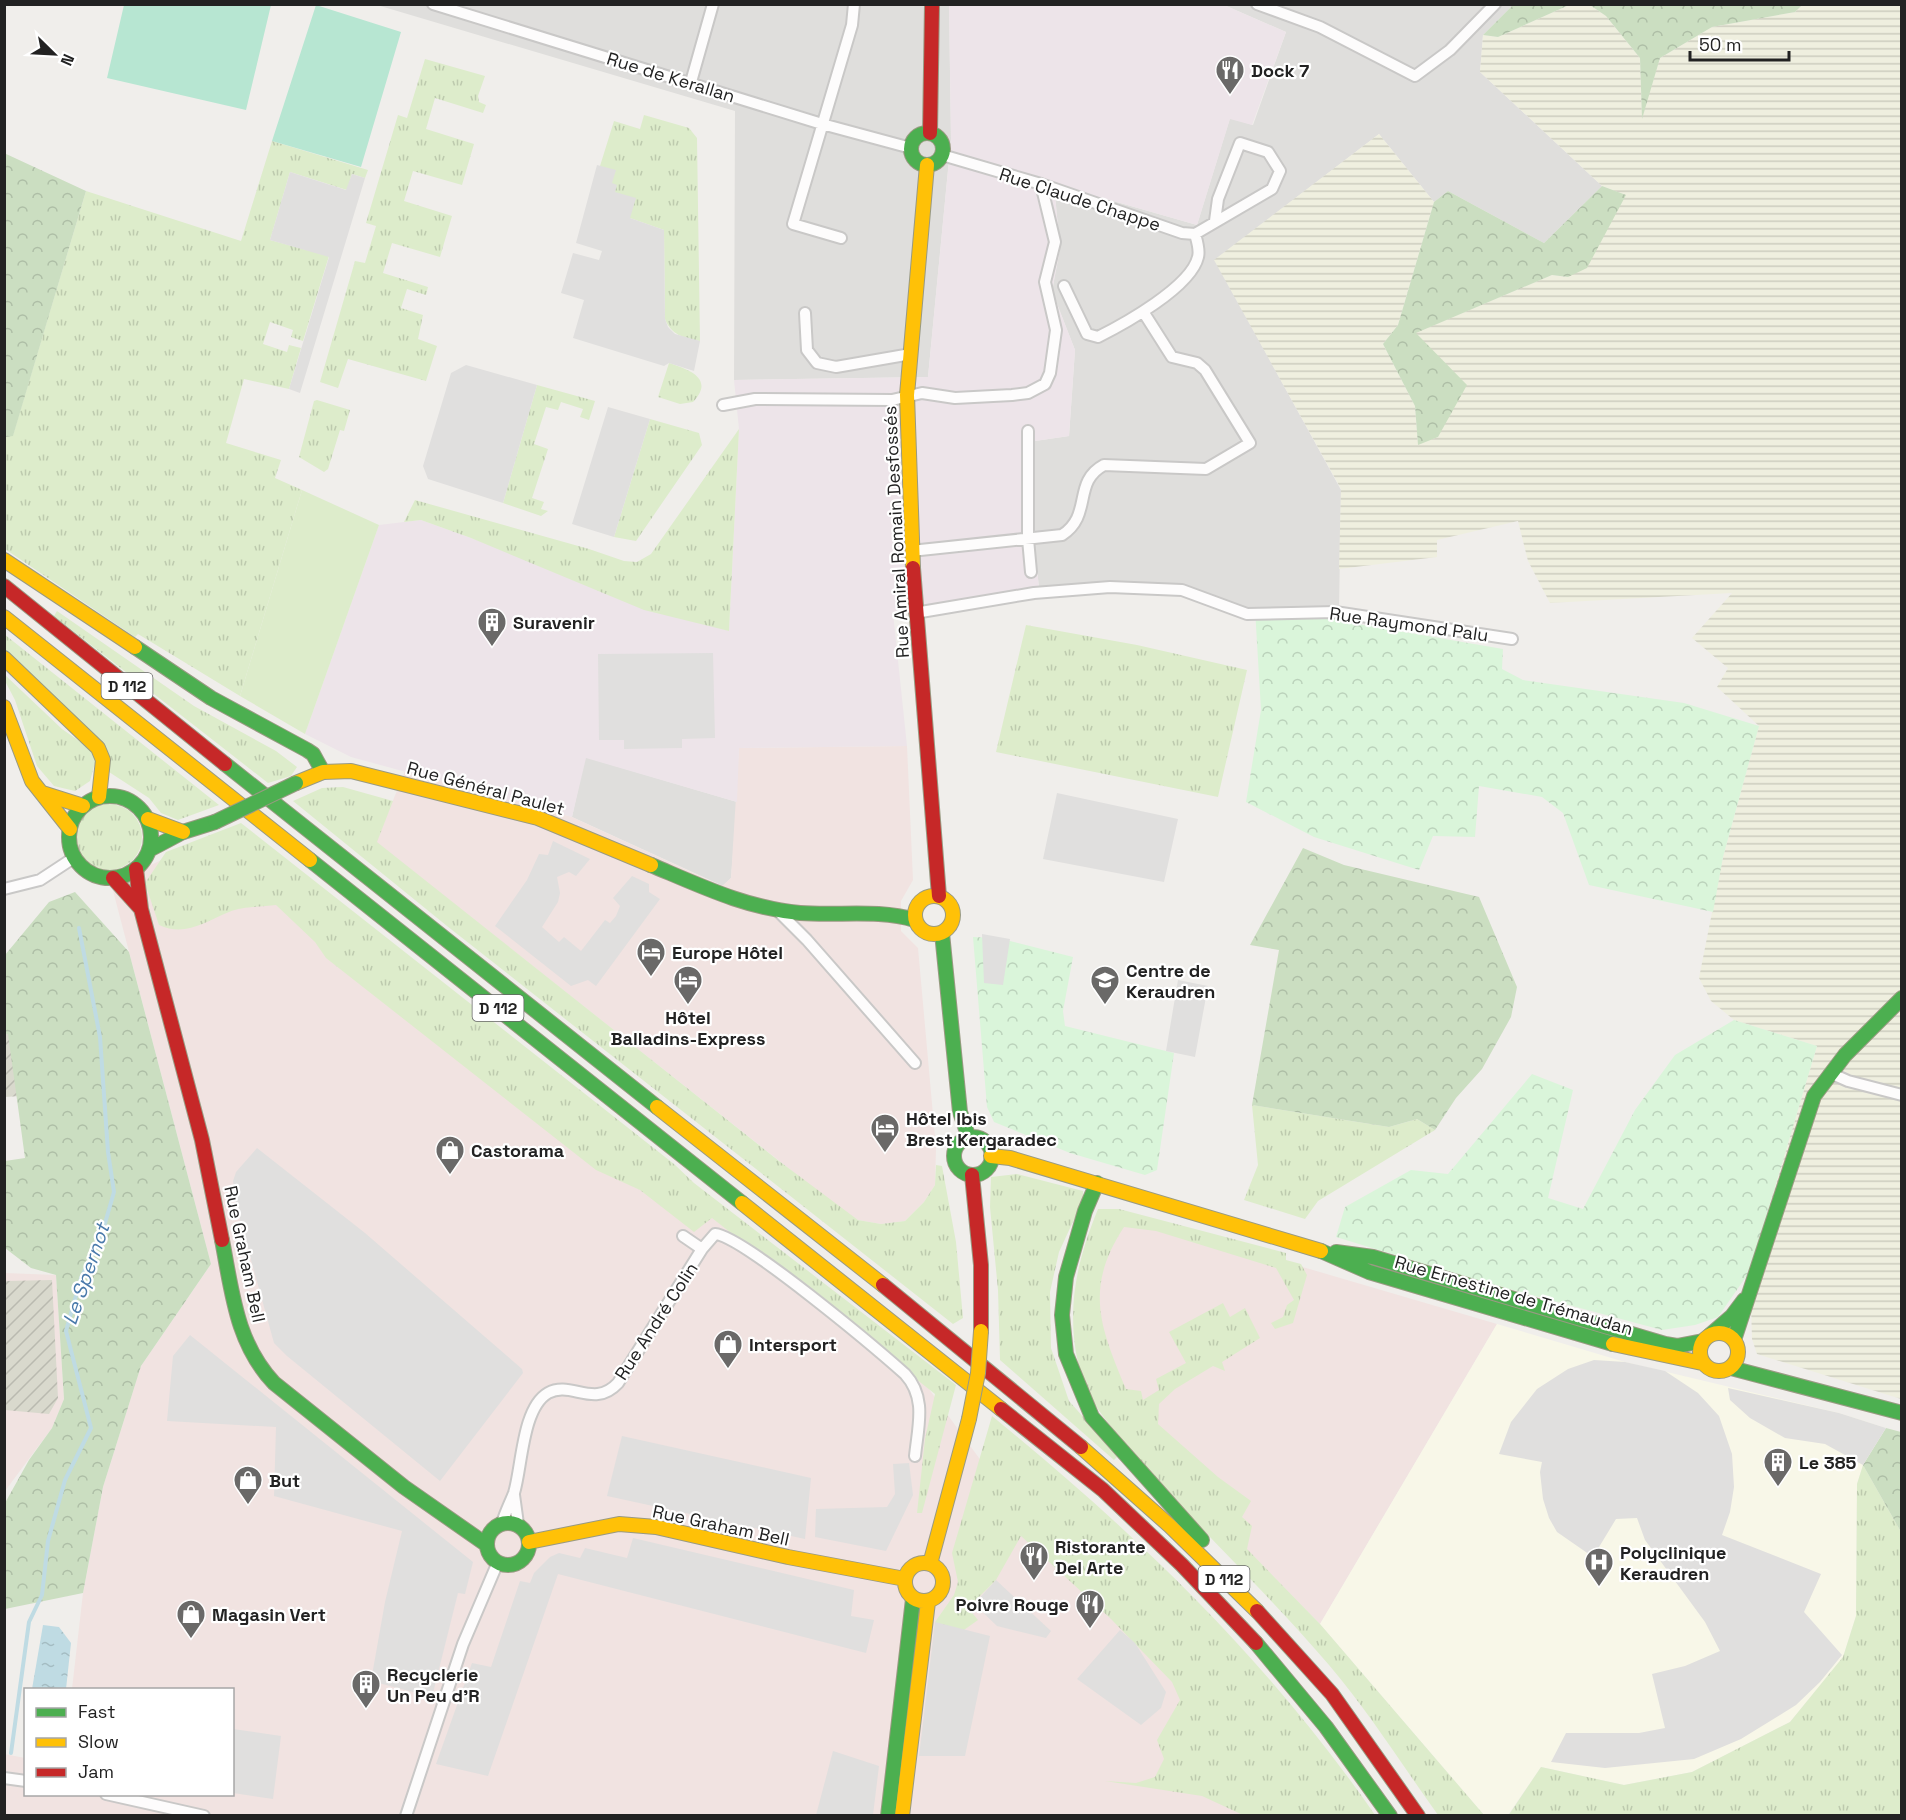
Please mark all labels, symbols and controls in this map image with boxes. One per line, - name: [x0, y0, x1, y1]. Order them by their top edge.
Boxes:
- north arrow: [24, 24, 84, 84]
- scale bar: [1690, 24, 1789, 62]
- text: 50 m: [1699, 33, 1741, 56]
- street label: Rue de Kerallan: [604, 47, 738, 107]
- text: N: [55, 51, 79, 69]
- restaurant icon: Dock 7: [1214, 54, 1246, 96]
- place label: Dock 7: [1251, 59, 1309, 82]
- street label: Rue Claude Chappe: [996, 162, 1164, 236]
- street label: Rue Amiral Romain Desfossés: [878, 405, 914, 659]
- street label: Rue Raymond Palu: [1328, 601, 1490, 647]
- building icon: Suravenir: [476, 606, 508, 648]
- place label: Suravenir: [513, 611, 595, 634]
- road number: D 112: [102, 673, 152, 699]
- street label: Rue Général Paulet: [405, 756, 567, 820]
- hotel icon: Europe Hôtel: [635, 936, 667, 978]
- place label: Europe Hôtel: [672, 941, 783, 964]
- place label: Centre de Keraudren: [1126, 959, 1215, 1003]
- hotel icon: Hôtel Balladins-Express: [672, 964, 704, 1006]
- school or university icon: Centre de Keraudren: [1089, 964, 1121, 1006]
- road number: D 112: [472, 995, 524, 1021]
- place label: Hôtel Balladins-Express: [611, 1006, 765, 1050]
- place label: Hôtel Ibis Brest Kergaradec: [906, 1107, 1057, 1151]
- hotel icon: Hôtel Ibis Brest Kergaradec: [869, 1112, 901, 1154]
- shop icon: Castorama: [434, 1134, 466, 1176]
- place label: Castorama: [471, 1139, 565, 1162]
- street label: Rue Graham Bell: [219, 1184, 271, 1324]
- water label: Le Spernot: [56, 1218, 116, 1328]
- street label: Rue Ernestine de Trémaudan: [1392, 1250, 1636, 1340]
- street label: Rue André Colin: [609, 1258, 703, 1384]
- shop icon: Intersport: [712, 1328, 744, 1370]
- place label: Intersport: [749, 1333, 837, 1356]
- building icon: Le 385: [1762, 1446, 1794, 1488]
- place label: Le 385: [1799, 1451, 1856, 1474]
- shop icon: But: [232, 1464, 264, 1506]
- place label: But: [269, 1469, 300, 1492]
- street label: Rue Graham Bell: [651, 1499, 791, 1551]
- place label: Ristorante Del Arte: [1055, 1535, 1146, 1579]
- restaurant icon: Ristorante Del Arte: [1018, 1540, 1050, 1582]
- place label: Polyclinique Keraudren: [1620, 1541, 1727, 1585]
- hospital icon: Polyclinique Keraudren: [1583, 1546, 1615, 1588]
- road number: D 112: [1198, 1566, 1250, 1592]
- restaurant icon: Poivre Rouge: [1074, 1588, 1106, 1630]
- place label: Poivre Rouge: [956, 1593, 1069, 1616]
- shop icon: Magasin Vert: [175, 1598, 207, 1640]
- place label: Magasin Vert: [212, 1603, 326, 1626]
- place label: Recyclerie Un Peu d'R: [387, 1663, 480, 1707]
- building icon: Recyclerie Un Peu d'R: [350, 1668, 382, 1710]
- legend: [24, 1688, 234, 1796]
- text: Fast: [78, 1700, 115, 1723]
- text: Slow: [78, 1730, 119, 1753]
- text: Jam: [78, 1760, 114, 1783]

